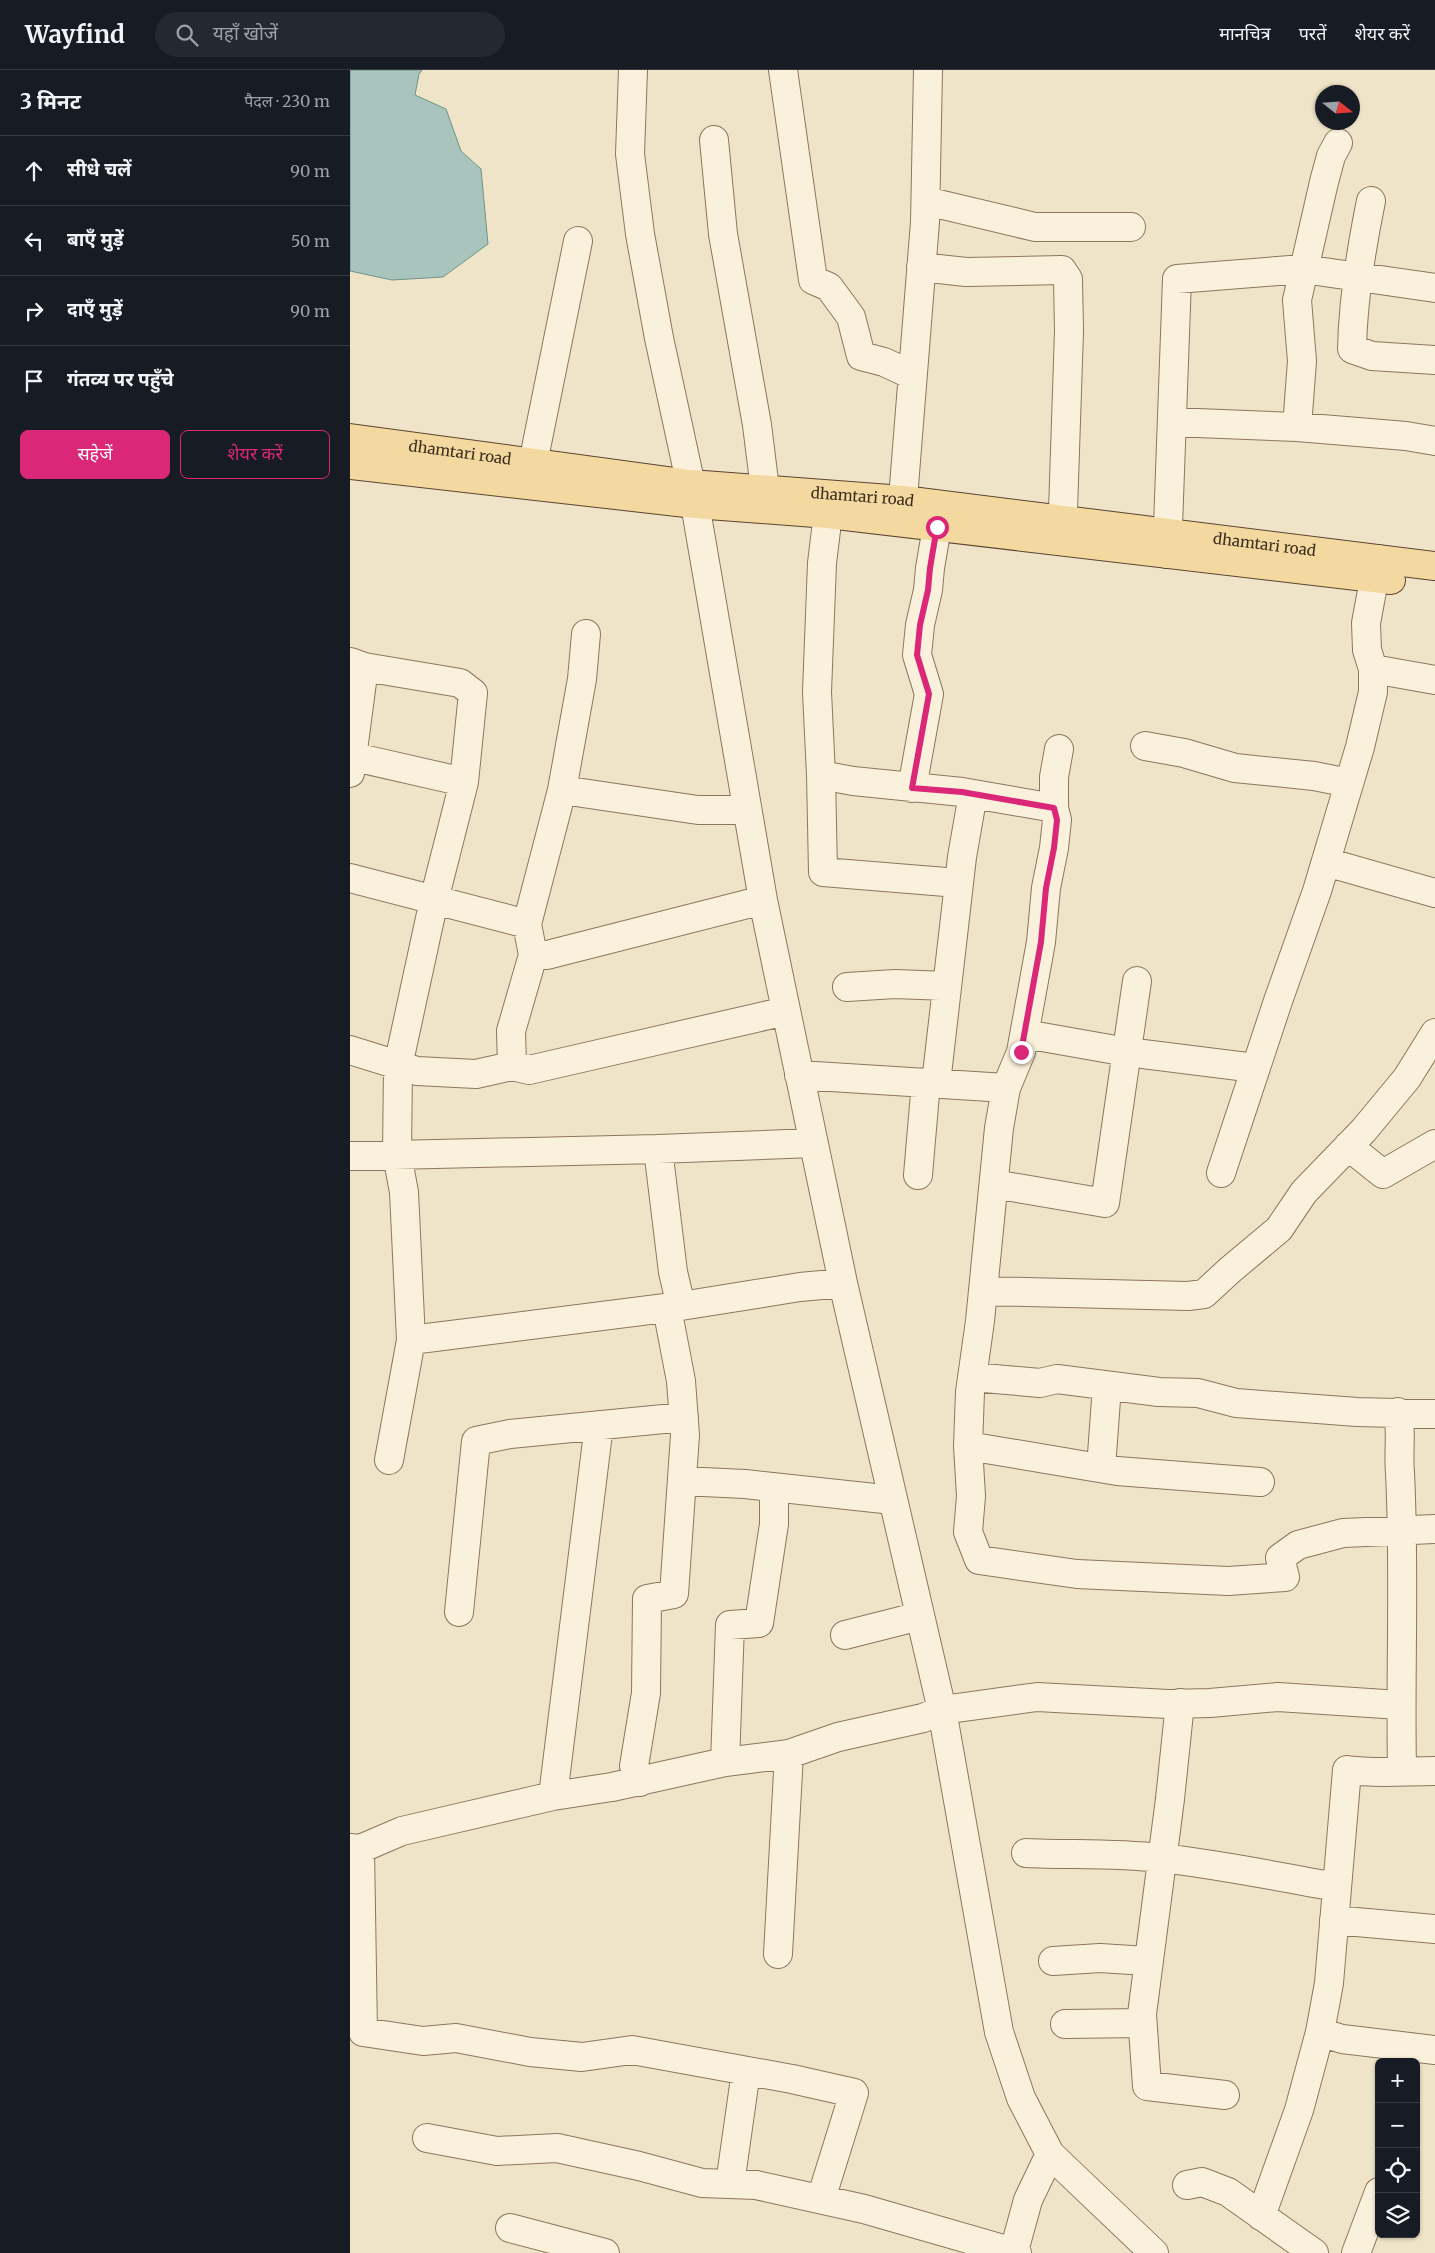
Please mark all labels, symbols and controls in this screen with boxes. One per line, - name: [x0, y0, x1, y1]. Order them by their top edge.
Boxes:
- search box: [155, 12, 505, 57]
- text: Wayfind: [25, 19, 125, 50]
- icon: search: [173, 21, 201, 49]
- text: यहाँ खोजें: [213, 21, 278, 45]
- text: मानचित्र: [1219, 22, 1271, 45]
- text: परतें: [1299, 22, 1327, 45]
- text: शेयर करें: [1355, 22, 1410, 45]
- north arrow: [1315, 85, 1360, 130]
- text: 3 मिनट: [20, 88, 81, 115]
- text: पैदल · 230 m: [244, 91, 330, 111]
- icon: ahead: [20, 157, 48, 185]
- text: सीधे चलें: [67, 157, 131, 181]
- text: 90 m: [290, 161, 330, 181]
- icon: left: [20, 227, 48, 255]
- text: बाएँ मुड़ें: [67, 227, 124, 251]
- text: 50 m: [291, 231, 330, 251]
- icon: right: [20, 297, 48, 325]
- text: दाएँ मुड़ें: [67, 297, 123, 321]
- text: 90 m: [290, 301, 330, 321]
- icon: arrive: [20, 367, 48, 395]
- text: गंतव्य पर पहुँचे: [67, 367, 174, 391]
- button: सहेजें: [20, 430, 170, 479]
- button: शेयर करें: [180, 430, 330, 479]
- street label: dhamtari road: [408, 436, 513, 469]
- street label: dhamtari road: [810, 483, 915, 510]
- route start: [926, 516, 949, 539]
- street label: dhamtari road: [1212, 529, 1317, 560]
- route end: [1010, 1041, 1033, 1064]
- map controls: [1375, 2058, 1420, 2238]
- button: +: [1375, 2058, 1420, 2103]
- button: −: [1375, 2103, 1420, 2148]
- button: locate: [1375, 2148, 1420, 2193]
- button: layers: [1375, 2193, 1420, 2238]

